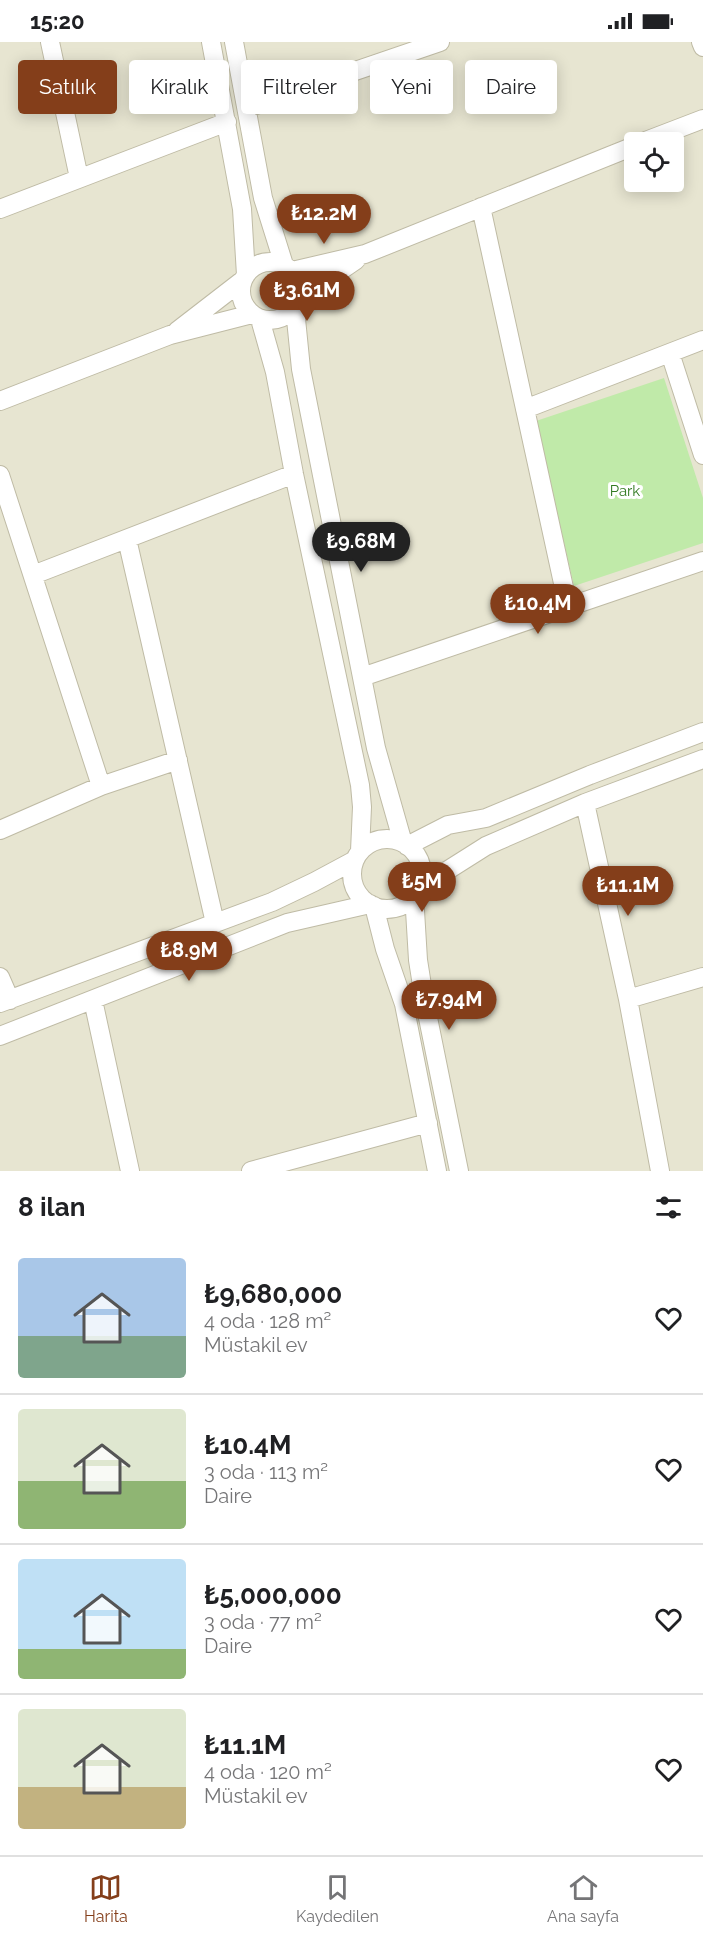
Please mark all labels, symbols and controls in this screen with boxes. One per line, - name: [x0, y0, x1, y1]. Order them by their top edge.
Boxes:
- text: 15:20: [30, 8, 84, 34]
- chip: Satılık: [18, 60, 117, 114]
- chip: Kiralık: [129, 60, 229, 114]
- chip: Filtreler: [241, 60, 358, 114]
- chip: Yeni: [370, 60, 453, 114]
- chip: Daire: [465, 60, 557, 114]
- map controls: [624, 132, 684, 192]
- button: locate: [624, 132, 684, 192]
- pin: ₺12.2M: [275, 194, 373, 245]
- text: ₺12.2M: [291, 201, 357, 225]
- pin: ₺3.61M: [258, 271, 356, 322]
- text: ₺3.61M: [274, 278, 340, 302]
- park label: Park: [610, 482, 640, 500]
- pin: ₺9.68M: [312, 522, 410, 573]
- text: ₺9.68M: [326, 529, 396, 553]
- pin: ₺10.4M: [489, 584, 587, 635]
- text: ₺10.4M: [504, 591, 572, 615]
- pin: ₺5M: [393, 862, 451, 913]
- pin: ₺11.1M: [579, 866, 677, 917]
- text: ₺5M: [402, 869, 442, 893]
- text: ₺11.1M: [596, 873, 660, 897]
- pin: ₺8.9M: [147, 931, 231, 982]
- text: ₺8.9M: [160, 938, 218, 962]
- pin: ₺7.94M: [400, 980, 498, 1031]
- text: ₺7.94M: [416, 987, 483, 1011]
- icon: filters: [652, 1191, 685, 1224]
- text: 8 ilan: [18, 1192, 85, 1222]
- text: ₺9,680,000: [204, 1279, 342, 1309]
- icon: home: [66, 1282, 138, 1354]
- icon: heart: [652, 1302, 685, 1335]
- text: 4 oda · 128 m²: [204, 1309, 331, 1333]
- text: Müstakil ev: [204, 1333, 308, 1357]
- text: ₺10.4M: [204, 1430, 291, 1460]
- icon: home: [66, 1433, 138, 1505]
- icon: heart: [652, 1453, 685, 1486]
- text: 3 oda · 113 m²: [204, 1460, 328, 1484]
- text: Daire: [204, 1484, 252, 1508]
- text: ₺5,000,000: [204, 1580, 342, 1610]
- icon: home: [66, 1583, 138, 1655]
- icon: heart: [652, 1603, 685, 1636]
- text: 3 oda · 77 m²: [204, 1610, 322, 1634]
- text: Daire: [204, 1634, 252, 1658]
- text: ₺11.1M: [204, 1730, 286, 1760]
- icon: home: [66, 1733, 138, 1805]
- icon: heart: [652, 1753, 685, 1786]
- text: 4 oda · 120 m²: [204, 1760, 332, 1784]
- text: Müstakil ev: [204, 1784, 308, 1808]
- tab: Harita: [84, 1871, 128, 1926]
- tab: Kaydedilen: [296, 1871, 379, 1926]
- tab: Ana sayfa: [547, 1871, 619, 1926]

